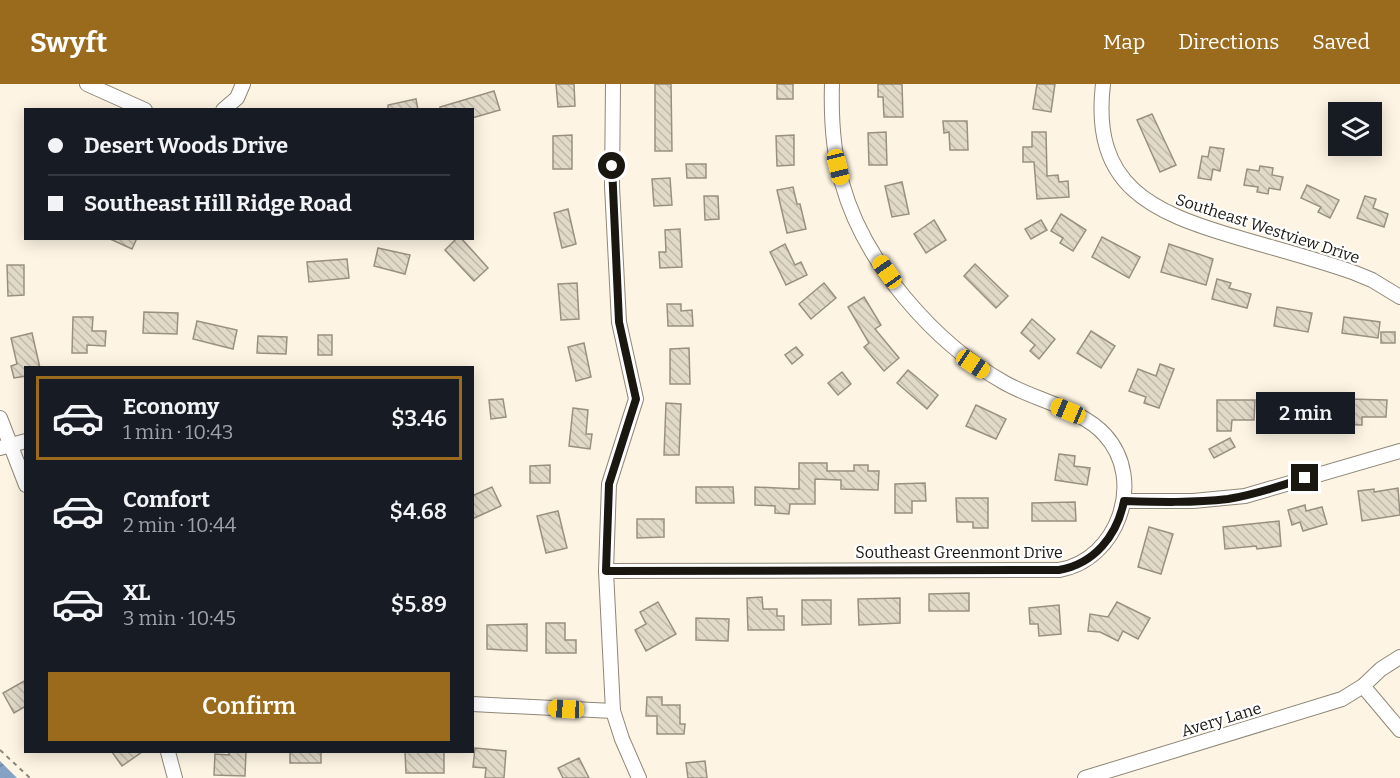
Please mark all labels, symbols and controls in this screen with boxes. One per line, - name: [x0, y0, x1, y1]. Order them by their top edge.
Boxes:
- text: Swyft: [30, 26, 107, 59]
- text: Map: [1103, 29, 1145, 55]
- text: Directions: [1178, 29, 1279, 55]
- text: Saved: [1312, 29, 1370, 55]
- map controls: [1328, 102, 1382, 156]
- button: layers: [1328, 102, 1382, 156]
- text: Desert Woods Drive: [84, 132, 288, 159]
- car: [825, 147, 851, 187]
- route start: [598, 152, 625, 179]
- text: Southeast Hill Ridge Road: [84, 190, 352, 217]
- street label: Southeast Westview Drive: [1173, 190, 1362, 267]
- car: [869, 252, 905, 292]
- car: [953, 346, 993, 382]
- icon: car: [51, 391, 105, 445]
- callout: 2 min: [1256, 391, 1354, 433]
- text: Economy: [123, 393, 219, 420]
- car: [1048, 396, 1088, 426]
- text: 2 min: [1279, 401, 1332, 425]
- text: $3.46: [391, 405, 447, 432]
- text: 1 min · 10:43: [123, 420, 233, 444]
- route end: [1291, 464, 1318, 491]
- icon: car: [51, 484, 105, 538]
- text: Comfort: [123, 486, 210, 513]
- text: $4.68: [390, 498, 447, 525]
- text: 2 min · 10:44: [123, 513, 236, 537]
- street label: Southeast Greenmont Drive: [855, 543, 1063, 562]
- icon: car: [51, 577, 105, 631]
- text: XL: [123, 579, 150, 606]
- text: $5.89: [391, 591, 447, 618]
- text: 3 min · 10:45: [123, 606, 236, 630]
- button: Confirm: [48, 672, 450, 741]
- street label: Avery Lane: [1179, 698, 1263, 741]
- car: [548, 699, 584, 719]

